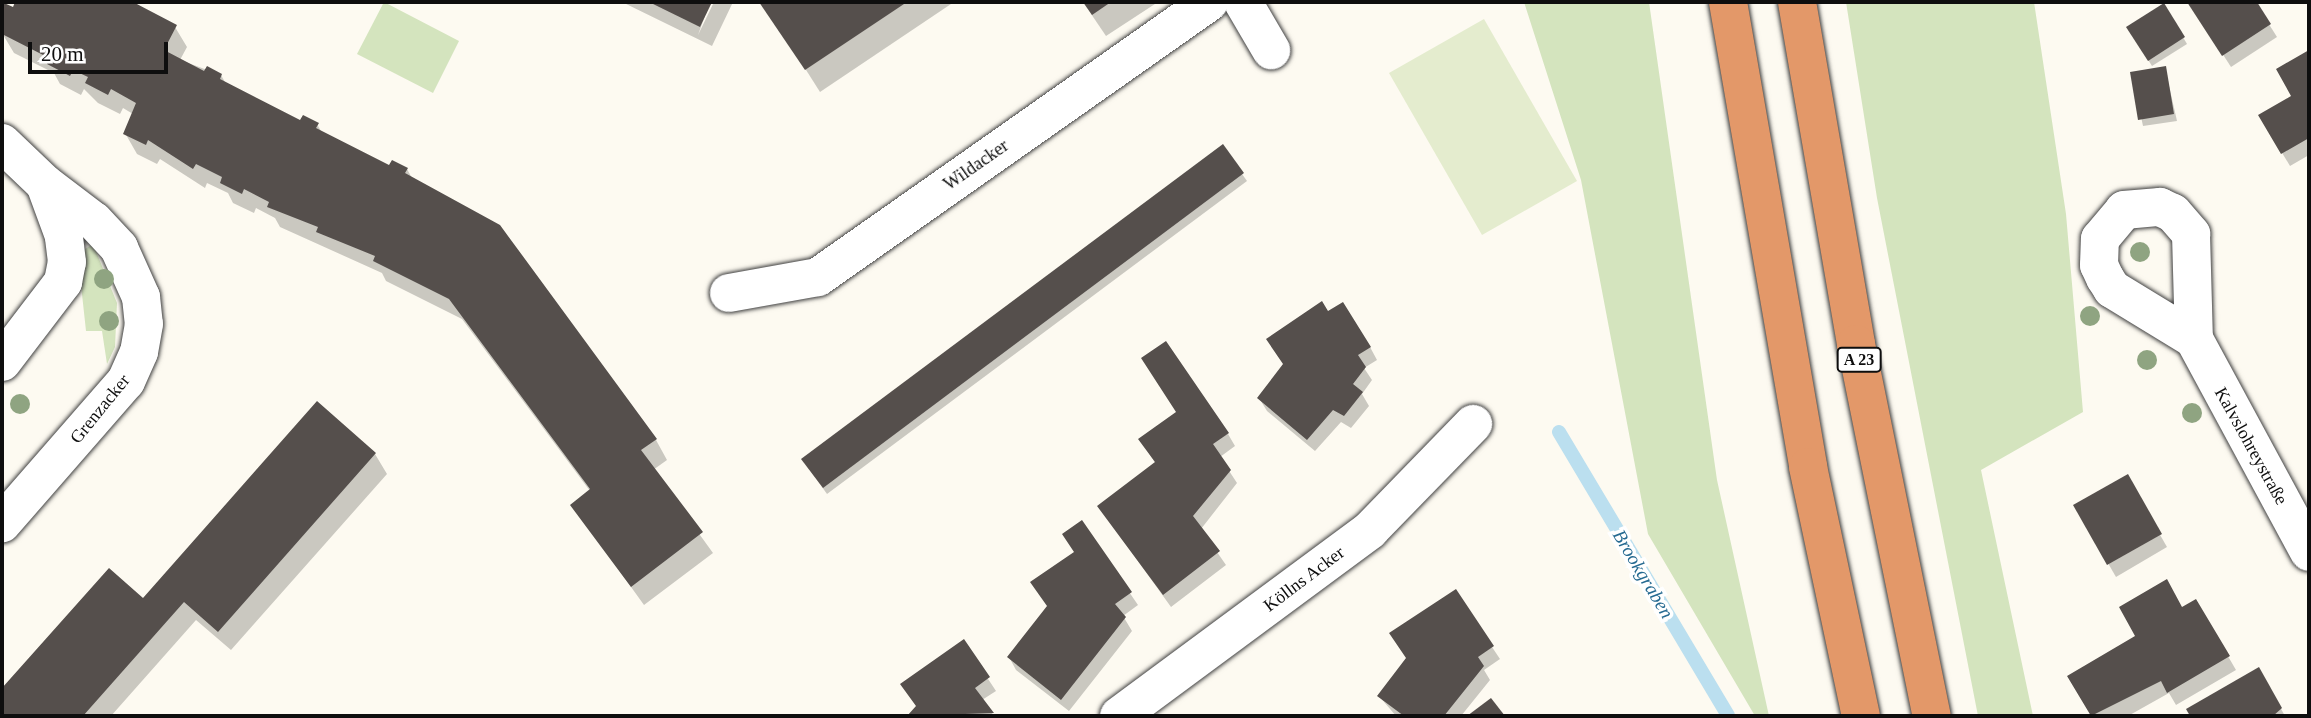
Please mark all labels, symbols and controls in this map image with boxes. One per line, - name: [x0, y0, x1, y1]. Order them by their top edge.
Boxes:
- scale bar: [32, 28, 172, 72]
- text: 20 m: [41, 42, 84, 66]
- street label: Wildacker: [939, 135, 1013, 195]
- road number: A 23: [1834, 348, 1884, 372]
- street label: Grenzacker: [66, 370, 134, 448]
- street label: Kalvslohreystraße: [2210, 383, 2292, 509]
- water label: Brookgraben: [1608, 525, 1678, 623]
- street label: Köllns Acker: [1259, 541, 1349, 617]

